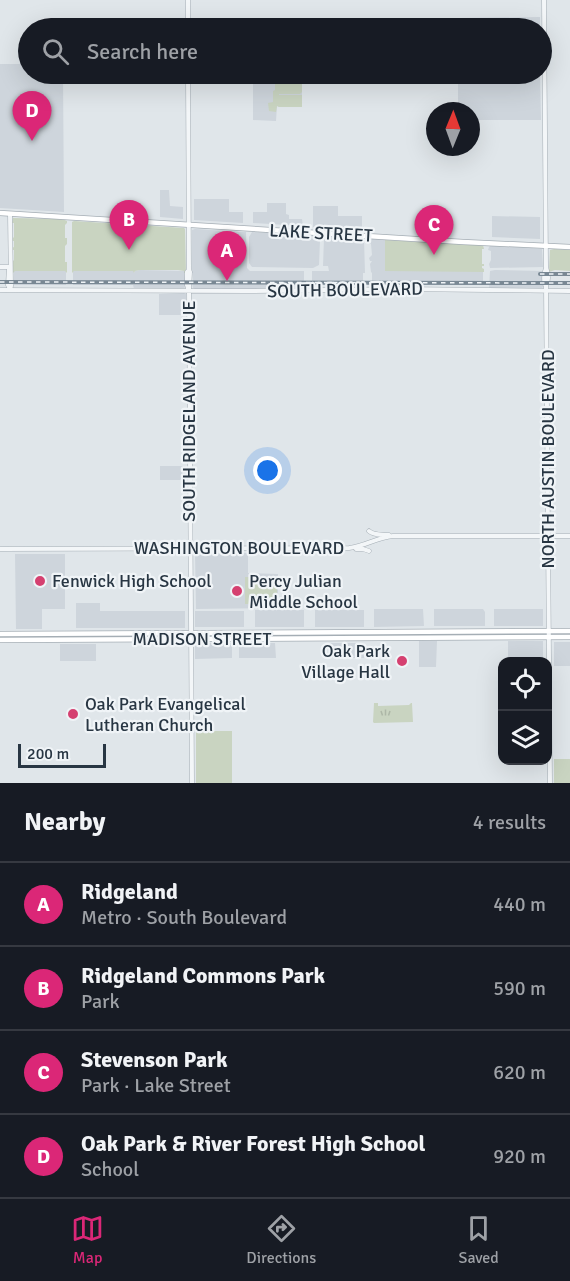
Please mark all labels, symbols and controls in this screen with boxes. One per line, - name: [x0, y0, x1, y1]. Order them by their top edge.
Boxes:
- search box: [18, 18, 552, 84]
- icon: search: [39, 35, 72, 68]
- text: Search here: [87, 38, 198, 65]
- pin: D: [12, 92, 51, 141]
- north arrow: [426, 102, 480, 156]
- pin: B: [110, 200, 148, 250]
- pin: C: [414, 206, 454, 255]
- street label: LAKE STREET: [269, 219, 373, 247]
- pin: A: [208, 232, 246, 281]
- street label: SOUTH BOULEVARD: [267, 278, 423, 302]
- street label: SOUTH RIDGELAND AVENUE: [178, 300, 200, 522]
- street label: NORTH AUSTIN BOULEVARD: [537, 349, 559, 569]
- your location: [253, 456, 282, 485]
- street label: WASHINGTON BOULEVARD: [134, 537, 344, 559]
- place label: Fenwick High School: [52, 570, 212, 592]
- place label: Percy Julian Middle School: [249, 570, 358, 613]
- marker: Fenwick High School: [33, 574, 47, 588]
- marker: Percy Julian Middle School: [230, 584, 244, 598]
- street label: MADISON STREET: [133, 628, 272, 650]
- place label: Oak Park Village Hall: [301, 640, 390, 683]
- marker: Oak Park Village Hall: [395, 654, 409, 668]
- map controls: [498, 657, 552, 765]
- button: locate: [498, 657, 552, 711]
- place label: Oak Park Evangelical Lutheran Church: [85, 693, 246, 736]
- marker: Oak Park Evangelical Lutheran Church: [66, 707, 80, 721]
- button: layers: [498, 711, 552, 765]
- scale bar: [18, 741, 106, 768]
- text: 200 m: [27, 744, 69, 764]
- text: Nearby: [24, 806, 105, 838]
- text: 4 results: [473, 810, 546, 835]
- text: Ridgeland: [81, 878, 178, 905]
- text: A: [37, 892, 50, 917]
- text: 440 m: [493, 892, 546, 917]
- text: Metro · South Boulevard: [81, 905, 287, 930]
- text: Ridgeland Commons Park: [81, 962, 325, 989]
- text: B: [37, 976, 50, 1001]
- text: 590 m: [493, 976, 546, 1001]
- text: Park: [81, 989, 119, 1014]
- text: Stevenson Park: [81, 1046, 228, 1073]
- text: C: [37, 1060, 50, 1085]
- text: 620 m: [493, 1060, 546, 1085]
- text: Park · Lake Street: [81, 1073, 231, 1098]
- text: Oak Park & River Forest High School: [81, 1130, 425, 1157]
- text: D: [37, 1144, 50, 1169]
- text: 920 m: [493, 1144, 546, 1169]
- text: School: [81, 1157, 139, 1182]
- tab: Map: [71, 1212, 104, 1268]
- tab: Directions: [246, 1212, 316, 1268]
- tab: Saved: [459, 1212, 499, 1268]

